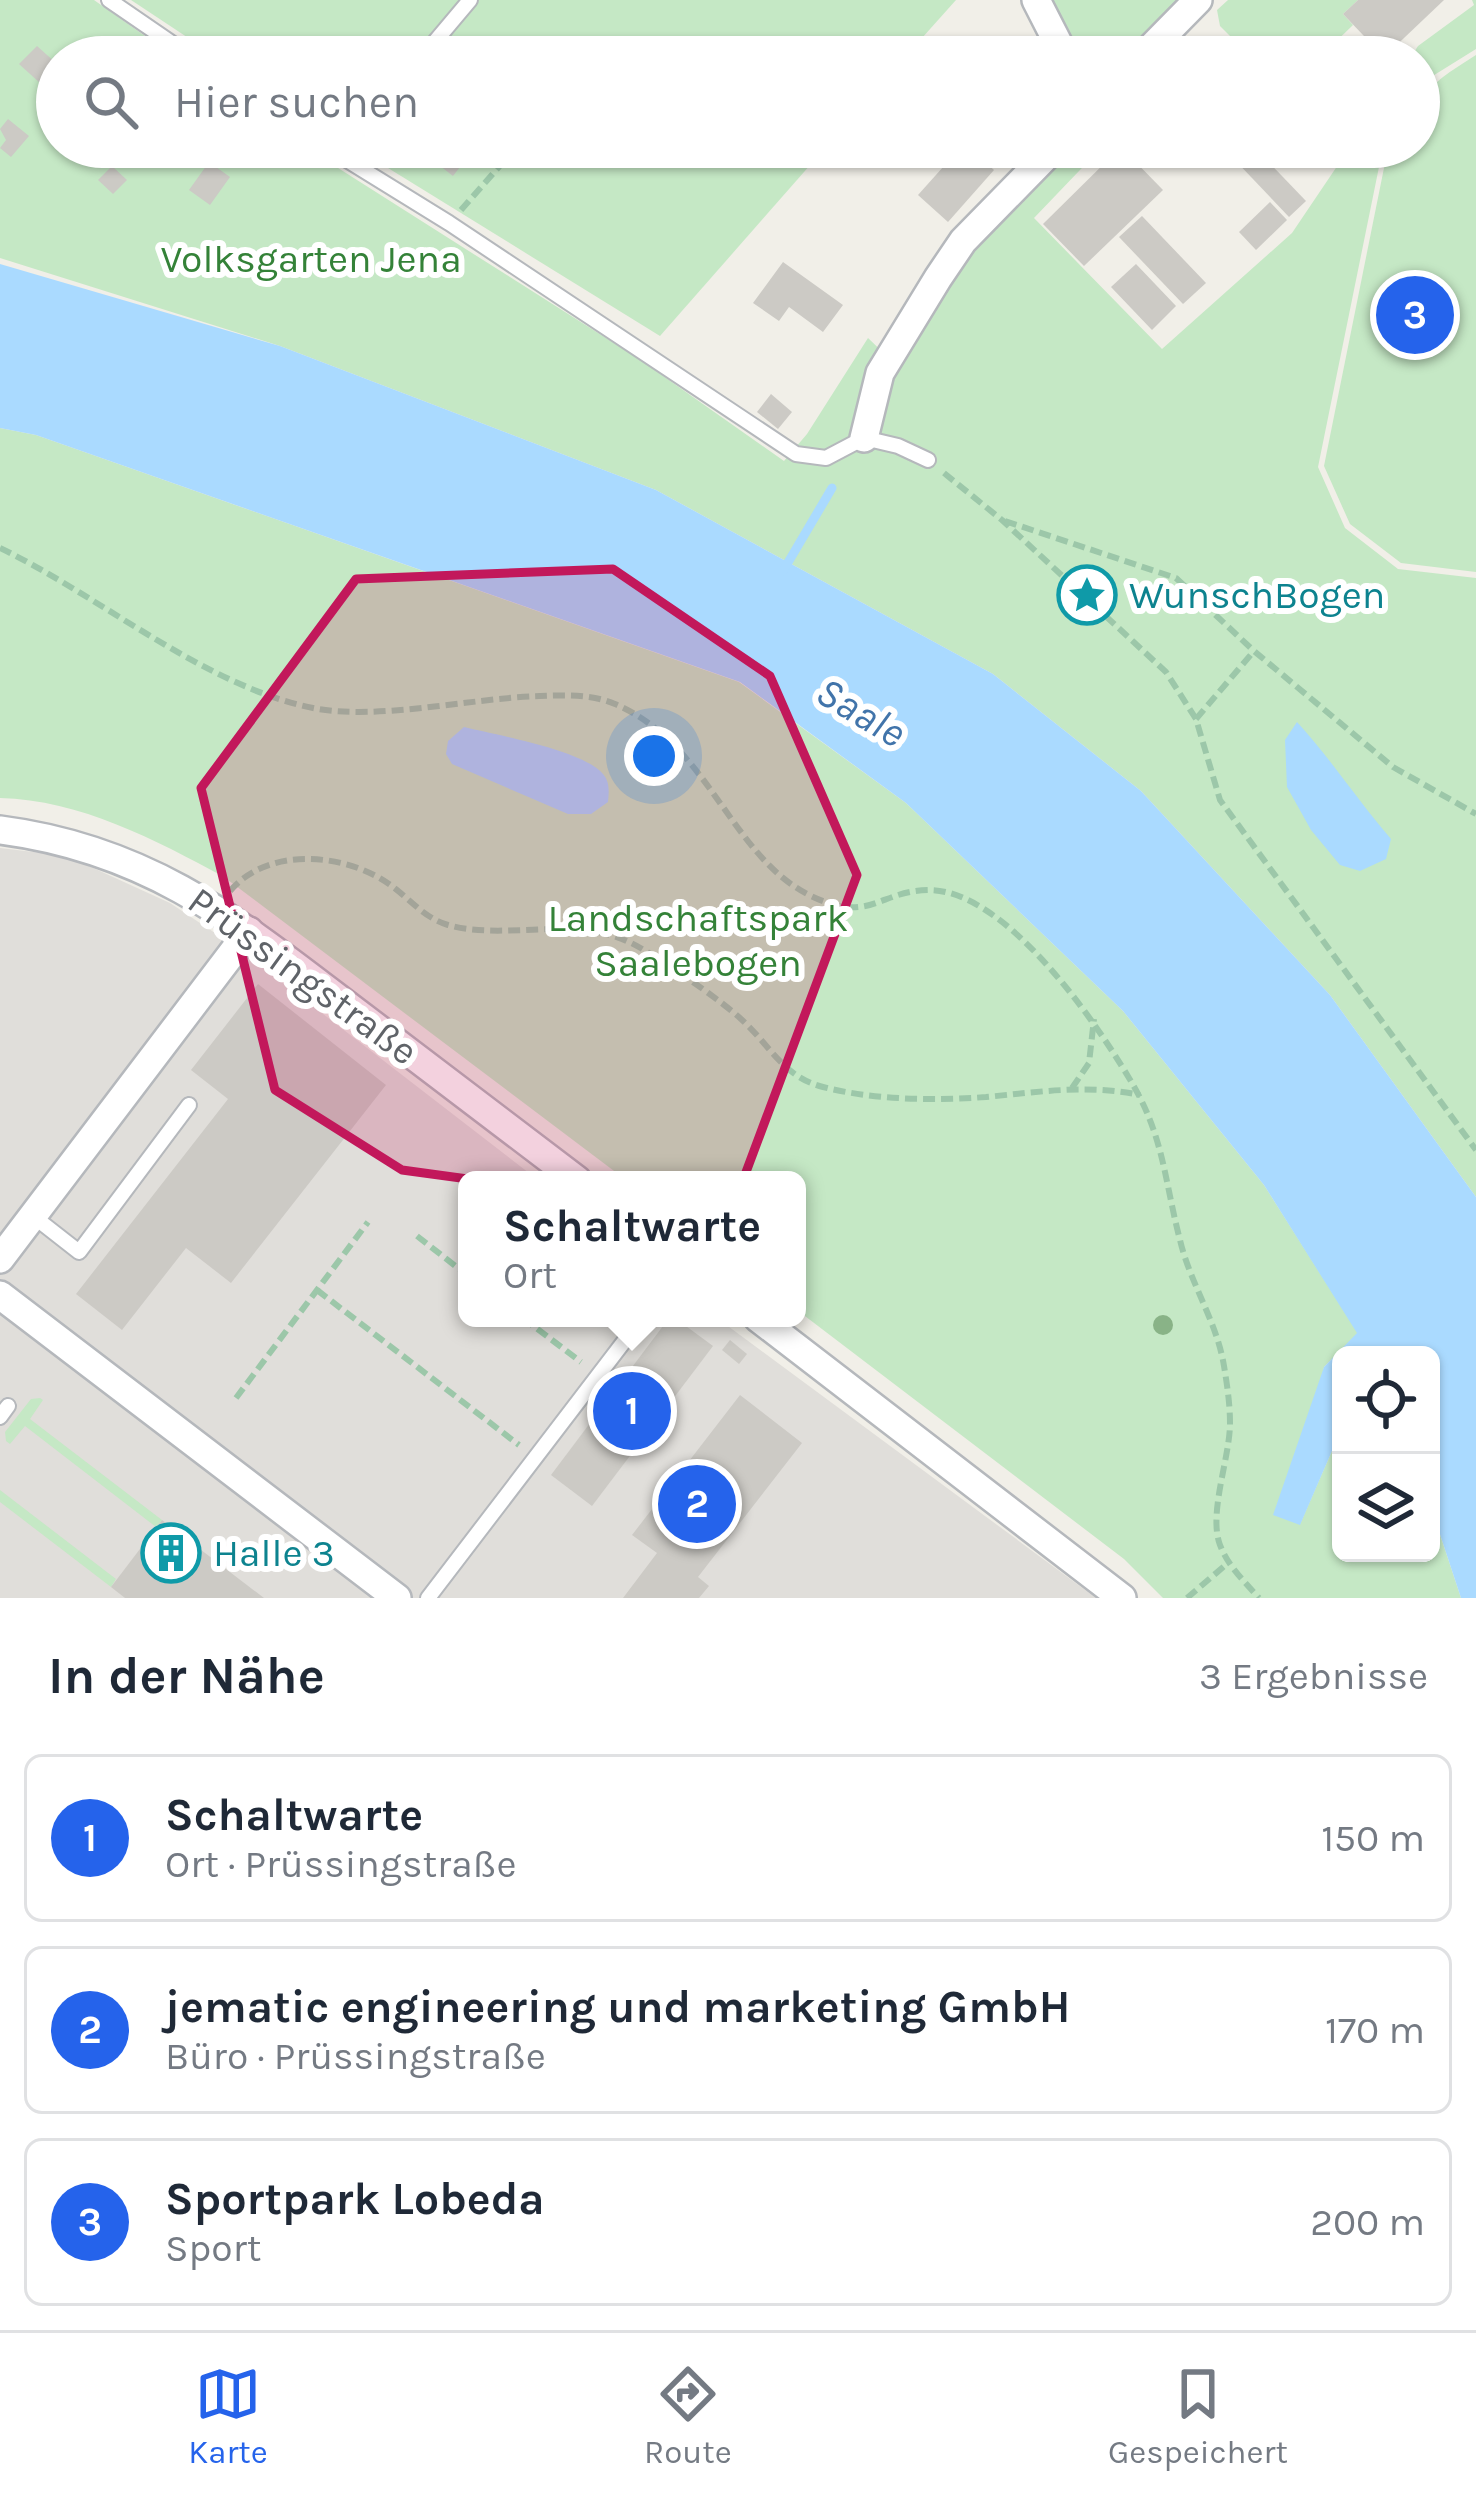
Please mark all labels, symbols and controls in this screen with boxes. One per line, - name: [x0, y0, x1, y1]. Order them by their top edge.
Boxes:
- search box: [36, 36, 1440, 168]
- icon: search: [78, 69, 144, 135]
- text: Hier suchen: [174, 76, 419, 128]
- park label: Volksgarten Jena: [160, 236, 462, 282]
- pin: 3: [1376, 270, 1454, 360]
- place icon: WunschBogen: [1056, 564, 1118, 626]
- place label: WunschBogen: [1129, 572, 1385, 618]
- water label: Saale: [807, 666, 915, 758]
- your location: [624, 726, 684, 786]
- street label: Prüssingstraße: [179, 877, 427, 1075]
- park label: Landschaftspark Saalebogen: [548, 895, 848, 986]
- popup: [458, 1171, 806, 1327]
- text: Schaltwarte: [503, 1200, 761, 1252]
- text: Ort: [503, 1252, 557, 1298]
- map controls: [1332, 1346, 1440, 1562]
- button: locate: [1332, 1346, 1440, 1454]
- pin: 1: [593, 1366, 671, 1456]
- button: layers: [1332, 1454, 1440, 1562]
- pin: 2: [658, 1459, 736, 1549]
- building icon: Halle 3: [140, 1522, 202, 1584]
- place label: Halle 3: [213, 1530, 335, 1576]
- text: In der Nähe: [48, 1646, 325, 1706]
- text: 3 Ergebnisse: [1199, 1653, 1428, 1699]
- text: Schaltwarte: [165, 1789, 423, 1841]
- text: 1: [83, 1815, 97, 1861]
- text: 150 m: [1321, 1815, 1425, 1861]
- text: Ort · Prüssingstraße: [165, 1841, 517, 1887]
- text: jematic engineering und marketing GmbH: [165, 1981, 1070, 2033]
- text: 2: [78, 2007, 102, 2053]
- text: 170 m: [1325, 2007, 1425, 2053]
- text: Büro · Prüssingstraße: [165, 2033, 546, 2079]
- text: Sportpark Lobeda: [165, 2173, 545, 2225]
- text: 3: [78, 2199, 102, 2245]
- text: 200 m: [1310, 2199, 1425, 2245]
- text: Sport: [165, 2225, 261, 2271]
- tab: Karte: [188, 2361, 268, 2471]
- tab: Route: [644, 2361, 732, 2471]
- tab: Gespeichert: [1108, 2361, 1288, 2471]

